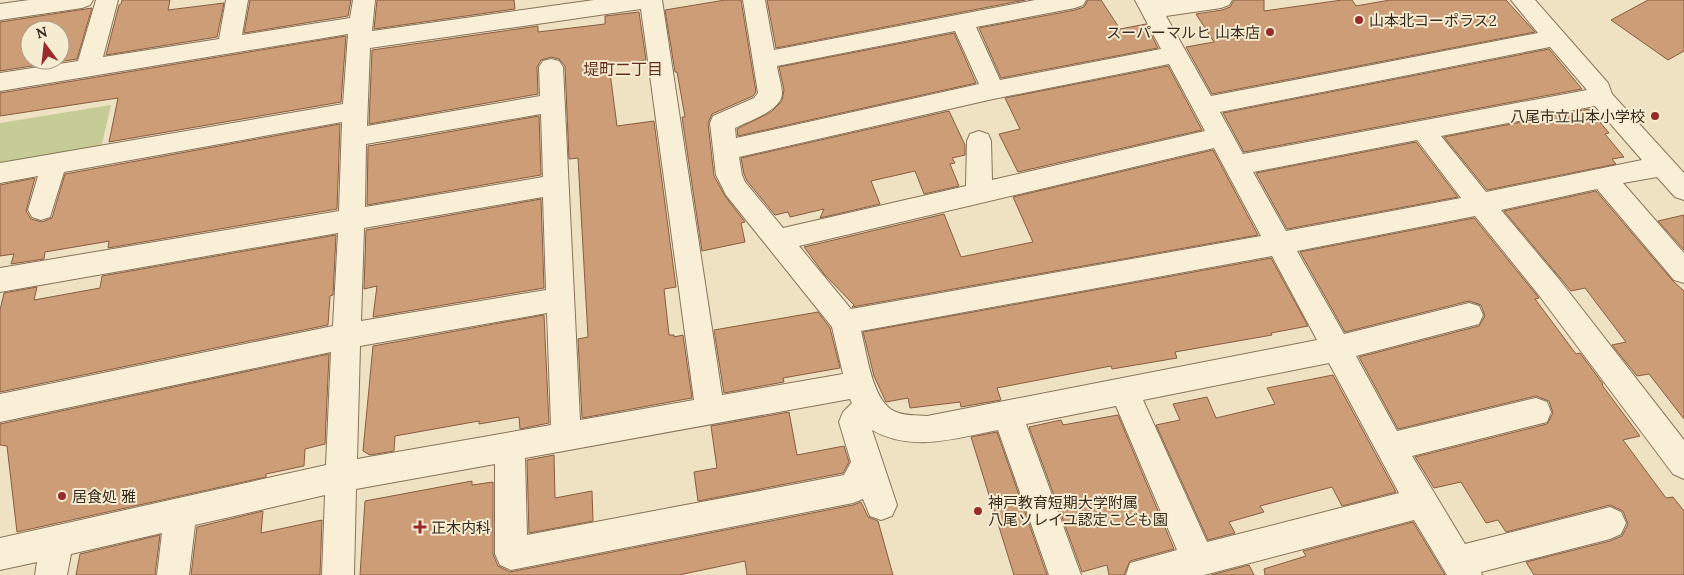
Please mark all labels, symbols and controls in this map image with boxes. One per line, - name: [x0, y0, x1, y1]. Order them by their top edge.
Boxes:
- place label: 山本北コーポラス2: [1369, 11, 1497, 30]
- marker: 山本北コーポラス2: [1353, 14, 1365, 26]
- north arrow: [20, 20, 70, 70]
- text: N: [34, 22, 49, 43]
- place label: スーパーマルヒ 山本店: [1106, 23, 1260, 42]
- marker: スーパーマルヒ 山本店: [1264, 26, 1276, 38]
- district label: 堤町二丁目: [583, 59, 663, 79]
- place label: 八尾市立山本小学校: [1510, 107, 1645, 126]
- marker: 八尾市立山本小学校: [1649, 110, 1661, 122]
- place label: 居食処 雅: [72, 487, 136, 506]
- marker: 居食処 雅: [56, 490, 68, 502]
- place label: 神戸教育短期大学附属 八尾ソレイユ認定こども園: [988, 493, 1168, 529]
- marker: 神戸教育短期大学附属 八尾ソレイユ認定こども園: [972, 505, 984, 517]
- place label: 正木内科: [431, 518, 491, 537]
- marker: 正木内科: [413, 520, 427, 534]

